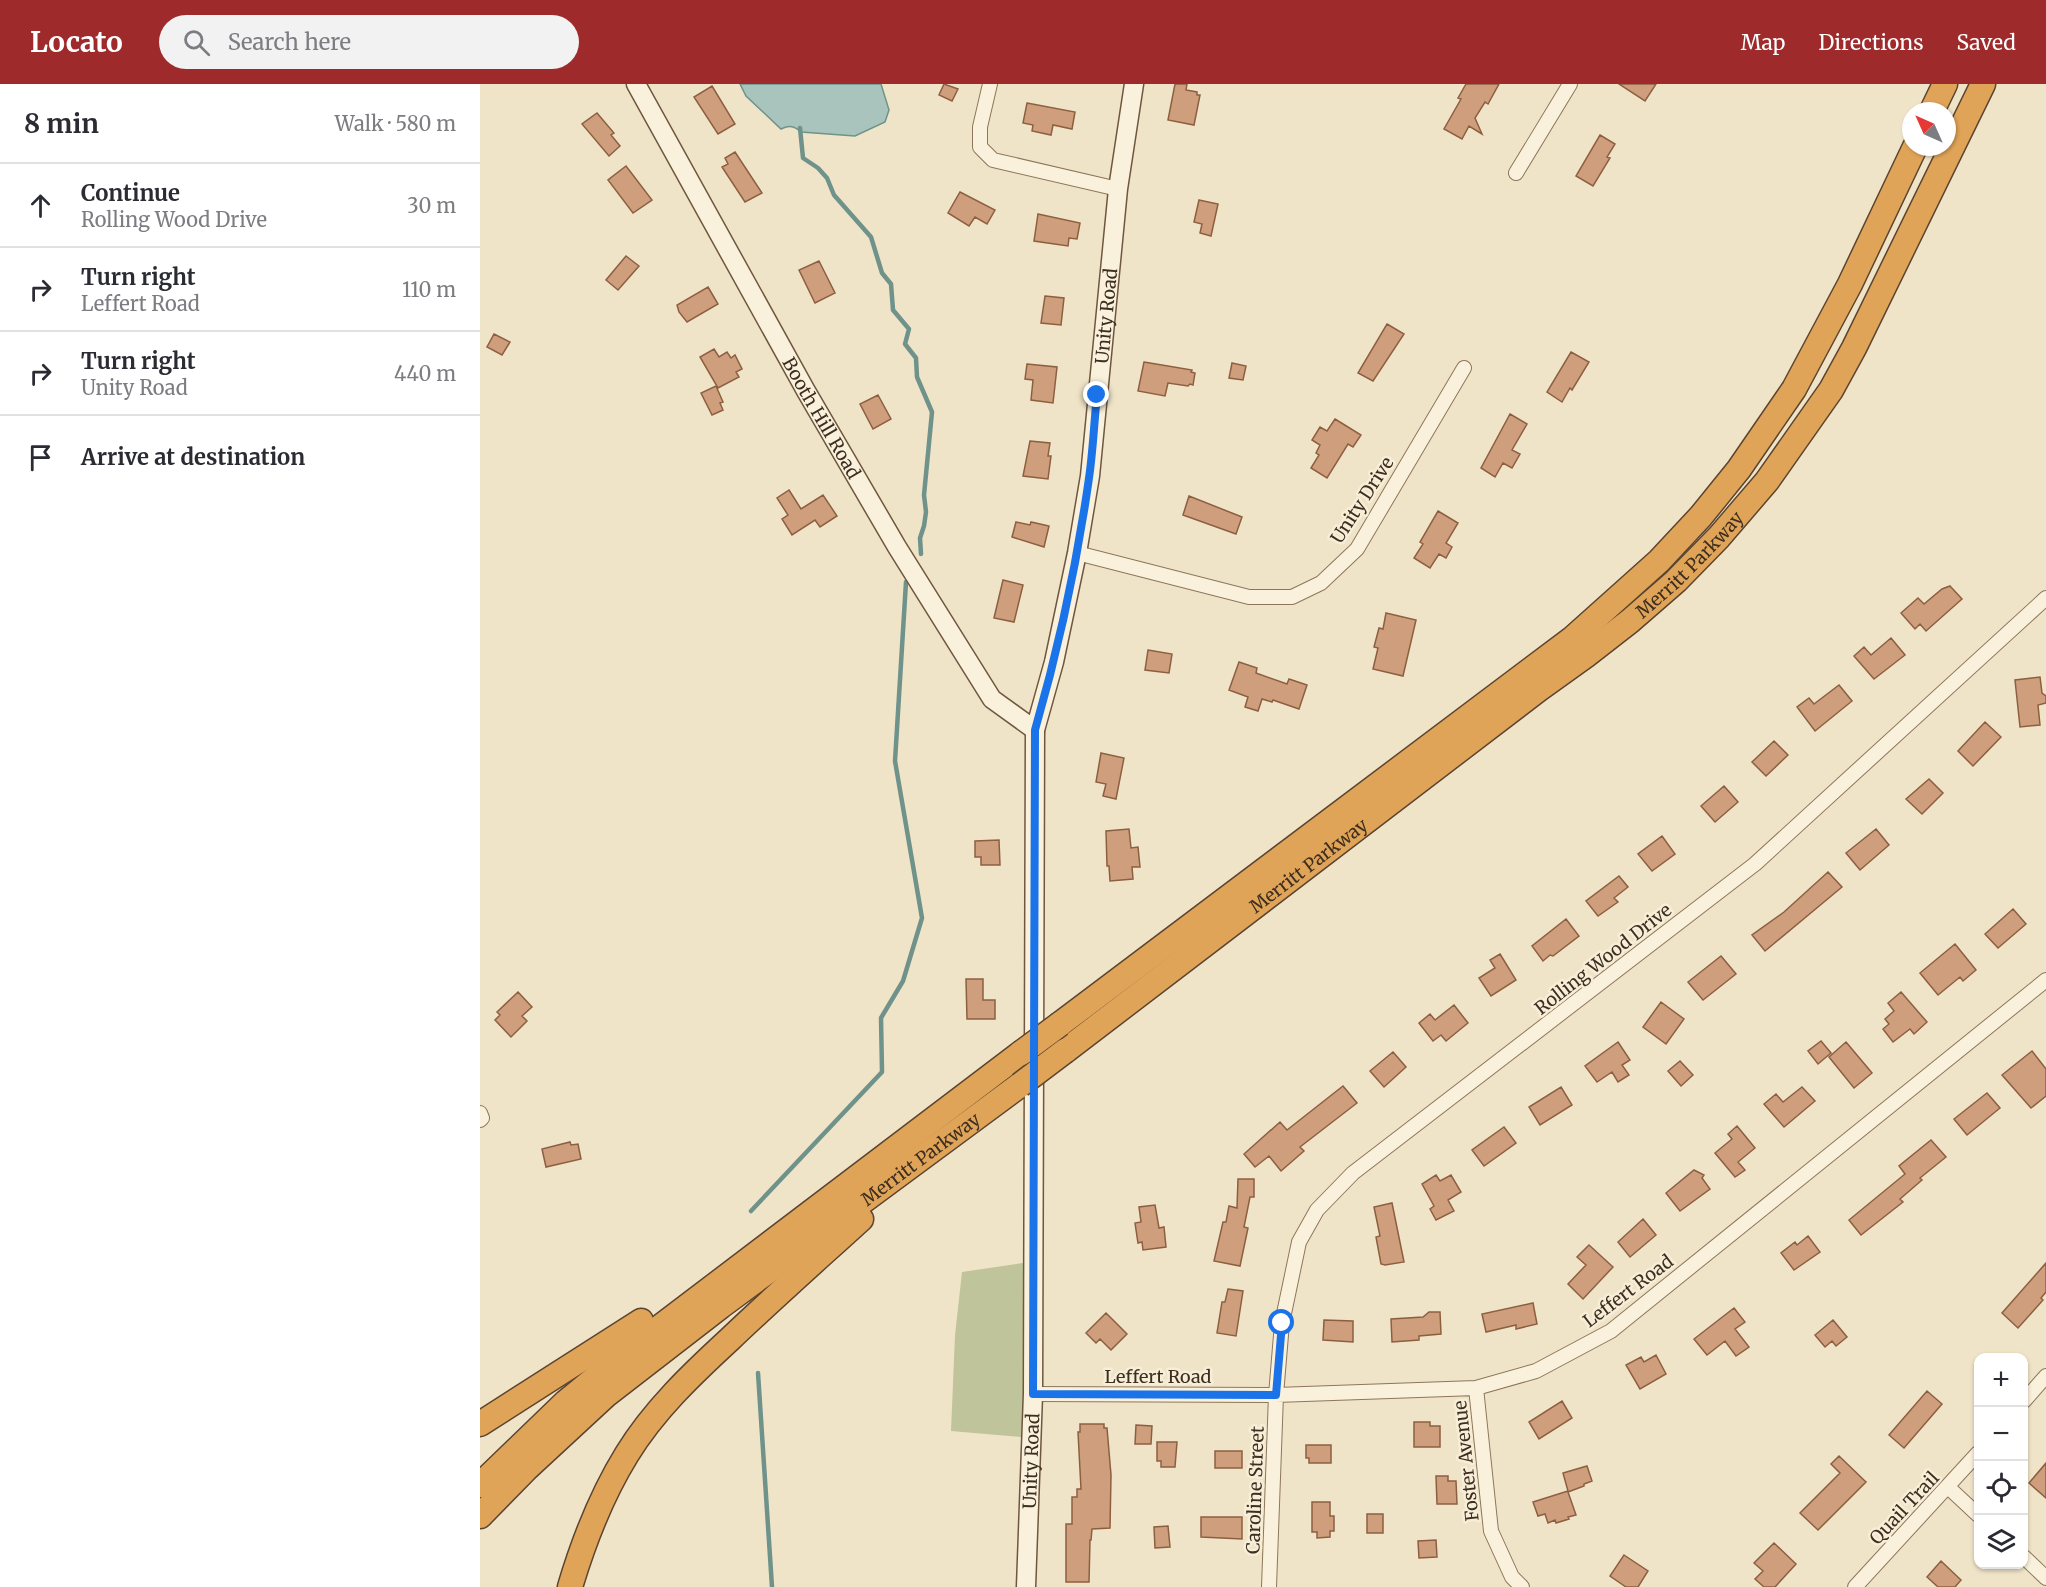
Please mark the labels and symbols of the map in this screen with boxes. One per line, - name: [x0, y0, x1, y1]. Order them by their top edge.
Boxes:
- north arrow: [1902, 102, 1956, 156]
- street label: Unity Road: [1090, 267, 1122, 365]
- street label: Booth Hill Road: [778, 353, 866, 483]
- route end: [1083, 381, 1109, 407]
- street label: Unity Drive: [1325, 452, 1399, 548]
- street label: Merritt Parkway: [1631, 506, 1748, 623]
- street label: Merritt Parkway: [1245, 813, 1372, 918]
- street label: Rolling Wood Drive: [1530, 898, 1676, 1020]
- street label: Merritt Parkway: [856, 1107, 985, 1210]
- street label: Leffert Road: [1578, 1250, 1678, 1332]
- route start: [1268, 1309, 1294, 1335]
- street label: Leffert Road: [1105, 1365, 1212, 1388]
- street label: Foster Avenue: [1448, 1400, 1484, 1522]
- street label: Unity Road: [1017, 1413, 1044, 1510]
- street label: Caroline Street: [1241, 1426, 1269, 1554]
- street label: Quail Trail: [1864, 1466, 1944, 1549]

